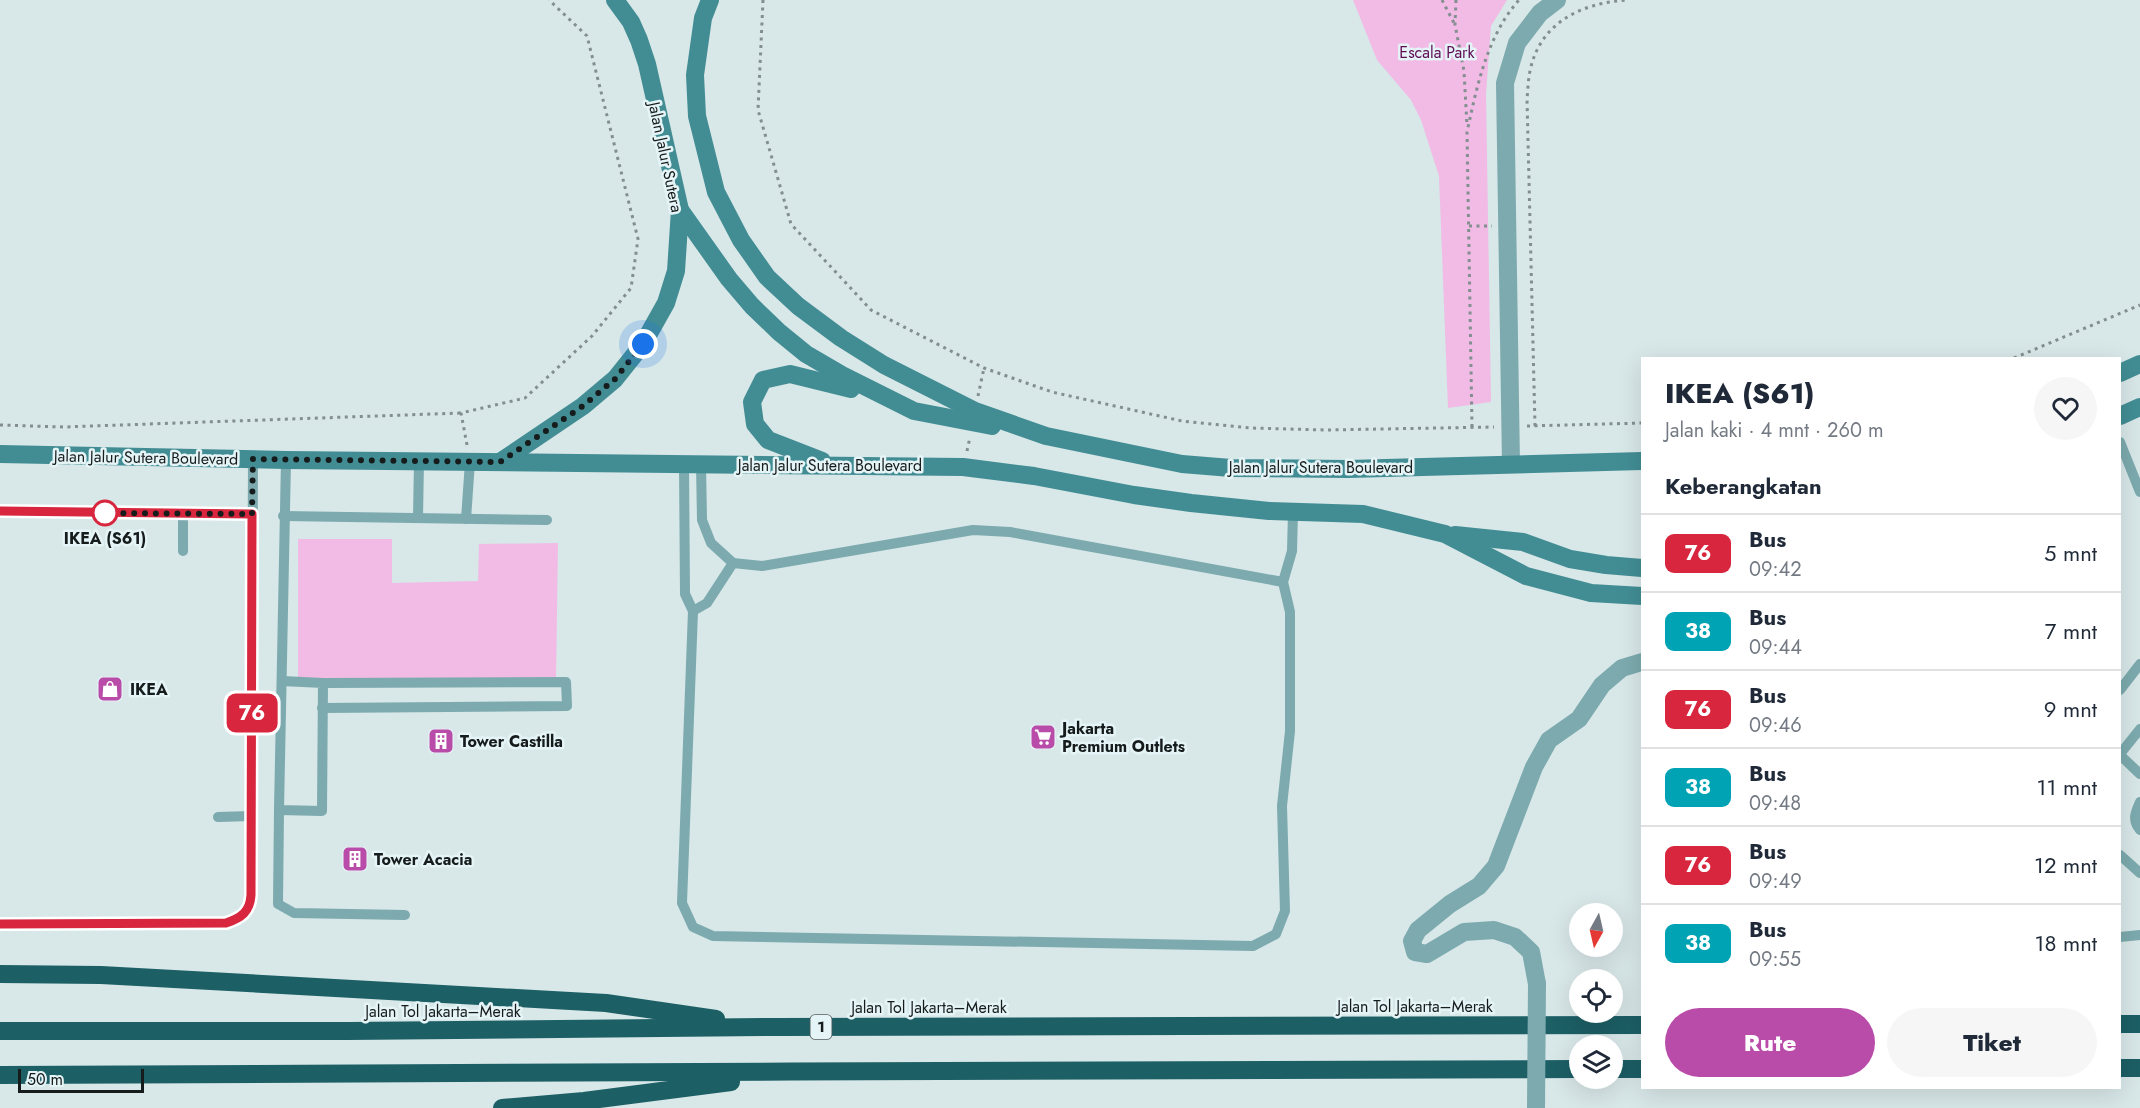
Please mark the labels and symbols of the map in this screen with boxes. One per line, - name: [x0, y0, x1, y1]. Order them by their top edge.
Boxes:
- park label: Escala Park: [1399, 41, 1476, 64]
- street label: Jalan Jalur Sutera: [642, 98, 688, 214]
- your location: [628, 329, 658, 359]
- street label: Jalan Jalur Sutera Boulevard: [52, 444, 238, 471]
- street label: Jalan Jalur Sutera Boulevard: [736, 454, 922, 477]
- street label: Jalan Jalur Sutera Boulevard: [1227, 456, 1413, 479]
- marker: IKEA (S61): [92, 500, 118, 526]
- place label: IKEA (S61): [64, 527, 146, 550]
- shop icon: IKEA: [95, 674, 125, 704]
- place label: IKEA: [130, 678, 168, 701]
- line badge: 76: [225, 694, 279, 732]
- place label: Jakarta Premium Outlets: [1059, 717, 1185, 758]
- supermarket icon: Jakarta Premium Outlets: [1028, 722, 1058, 752]
- building icon: Tower Castilla: [426, 726, 456, 756]
- place label: Tower Castilla: [460, 730, 563, 753]
- building icon: Tower Acacia: [340, 844, 370, 874]
- place label: Tower Acacia: [374, 848, 472, 871]
- north arrow: [1569, 903, 1623, 957]
- street label: Jalan Tol Jakarta–Merak: [1335, 995, 1494, 1018]
- street label: Jalan Tol Jakarta–Merak: [849, 996, 1008, 1019]
- street label: Jalan Tol Jakarta–Merak: [363, 1000, 522, 1023]
- road number: 1: [810, 1015, 832, 1039]
- scale bar: [18, 1066, 144, 1094]

